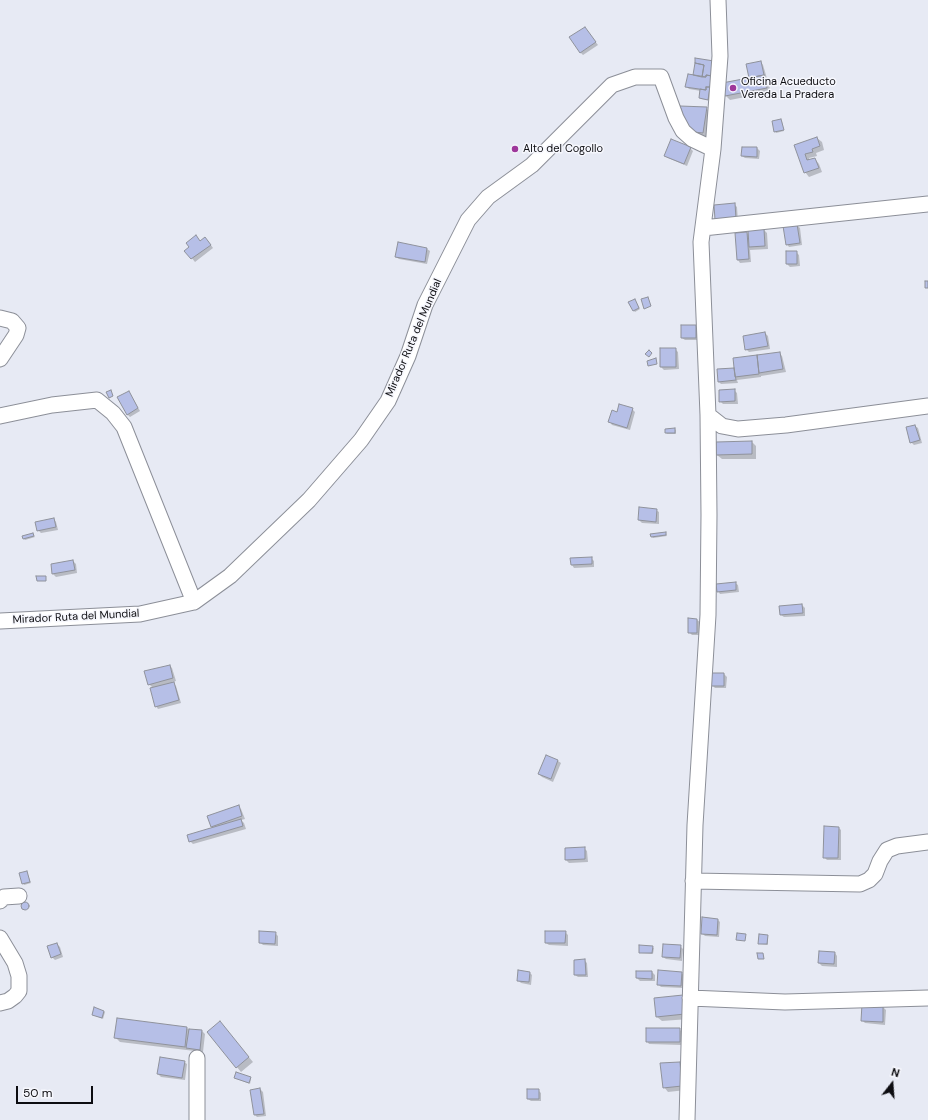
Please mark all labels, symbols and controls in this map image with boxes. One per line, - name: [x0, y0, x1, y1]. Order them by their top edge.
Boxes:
- place label: Oficina Acueducto Vereda La Pradera: [741, 75, 836, 101]
- marker: Oficina Acueducto Vereda La Pradera: [728, 83, 738, 93]
- place label: Alto del Cogollo: [523, 142, 603, 156]
- marker: Alto del Cogollo: [510, 144, 520, 154]
- street label: Mirador Ruta del Mundial: [383, 277, 445, 399]
- street label: Mirador Ruta del Mundial: [12, 607, 140, 627]
- north arrow: [872, 1064, 912, 1104]
- text: N: [890, 1065, 901, 1080]
- scale bar: [18, 1078, 95, 1104]
- text: 50 m: [23, 1085, 52, 1101]

